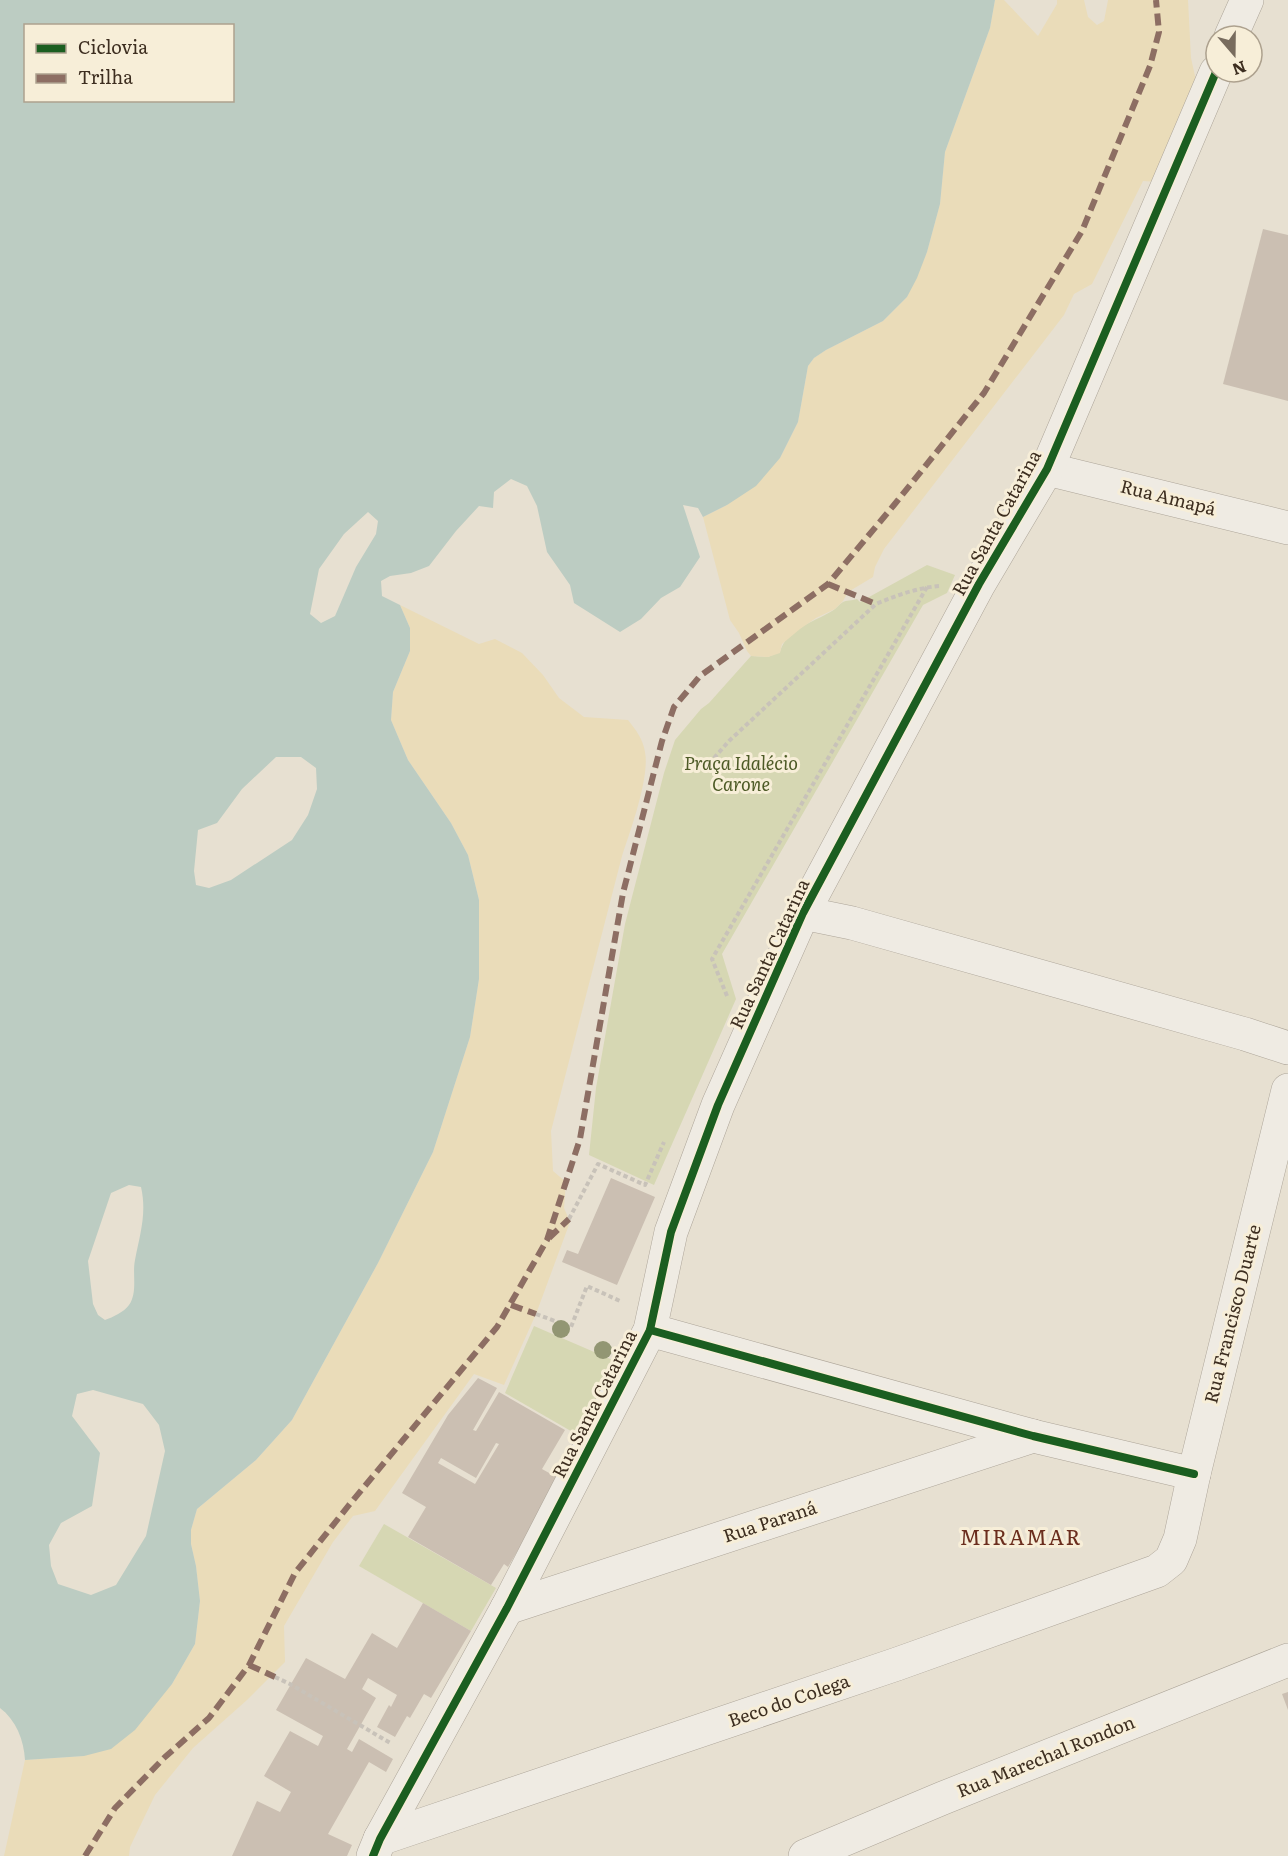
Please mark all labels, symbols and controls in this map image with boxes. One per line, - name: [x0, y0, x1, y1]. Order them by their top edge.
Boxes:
- legend: [24, 24, 234, 102]
- north arrow: [1204, 24, 1264, 84]
- text: Ciclovia: [78, 33, 148, 60]
- text: N: [1229, 55, 1250, 83]
- text: Trilha: [78, 63, 133, 90]
- street label: Rua Santa Catarina: [944, 444, 1047, 600]
- street label: Rua Amapá: [1118, 472, 1219, 522]
- park label: Praça Idalécio Carone: [684, 749, 798, 797]
- street label: Rua Santa Catarina: [722, 873, 815, 1033]
- street label: Rua Francisco Duarte: [1196, 1221, 1267, 1406]
- street label: Rua Santa Catarina: [545, 1324, 643, 1482]
- street label: Rua Paraná: [719, 1493, 820, 1548]
- district label: MIRAMAR: [960, 1520, 1082, 1551]
- street label: Beco do Colega: [724, 1666, 853, 1733]
- street label: Rua Marechal Rondon: [952, 1708, 1139, 1804]

